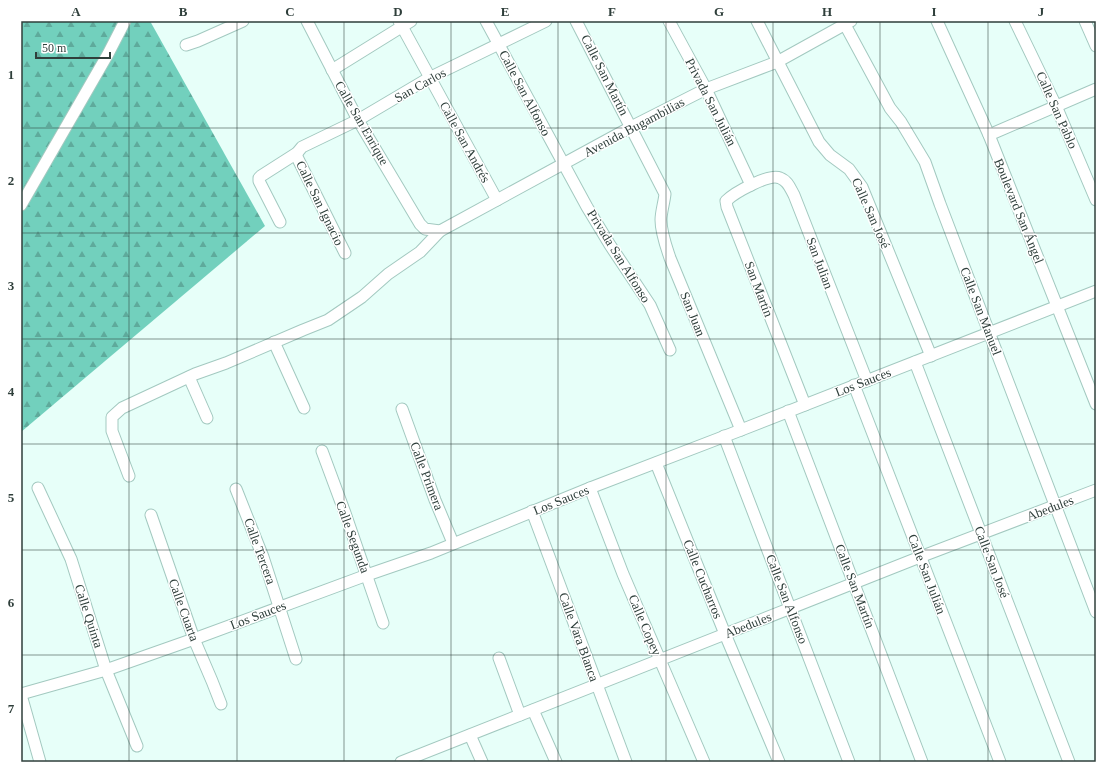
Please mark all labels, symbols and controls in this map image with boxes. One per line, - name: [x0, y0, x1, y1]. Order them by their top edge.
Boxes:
- text: A: [71, 4, 81, 19]
- text: B: [179, 4, 188, 19]
- text: C: [285, 4, 295, 19]
- text: D: [393, 4, 403, 19]
- text: E: [501, 4, 509, 19]
- text: F: [608, 4, 616, 19]
- text: G: [714, 4, 724, 19]
- text: H: [822, 4, 832, 19]
- text: I: [931, 4, 937, 19]
- text: J: [1038, 4, 1045, 19]
- street label: Calle San Martín: [578, 32, 632, 118]
- scale bar: [36, 34, 110, 60]
- text: 50 m: [42, 41, 67, 55]
- street label: Calle San Alfonso: [496, 48, 554, 138]
- street label: Privada San Julián: [682, 55, 740, 149]
- street label: San Carlos: [392, 65, 448, 105]
- text: 1: [8, 67, 14, 82]
- street label: Calle San Pablo: [1033, 69, 1081, 151]
- street label: Calle San Enrique: [332, 78, 392, 168]
- street label: Avenida Bugambilias: [581, 94, 687, 160]
- street label: Calle San Andrés: [437, 99, 493, 185]
- street label: Boulevard San Ángel: [991, 156, 1047, 266]
- street label: Calle San Ignacio: [293, 158, 347, 248]
- text: 2: [8, 173, 14, 188]
- street label: Calle San José: [849, 175, 893, 251]
- street label: Privada San Alfonso: [584, 207, 654, 305]
- street label: San Julian: [803, 235, 837, 291]
- street label: San Martín: [742, 259, 777, 319]
- street label: Calle San Manuel: [957, 265, 1005, 358]
- text: 3: [8, 278, 15, 293]
- street label: San Juan: [677, 290, 709, 339]
- street label: Los Sauces: [833, 364, 893, 400]
- text: 4: [8, 384, 15, 399]
- street label: Calle Primera: [407, 440, 447, 512]
- street label: Los Sauces: [531, 482, 591, 518]
- text: 5: [8, 490, 15, 505]
- street label: Abedules: [1024, 492, 1076, 524]
- street label: Calle Segunda: [333, 499, 373, 575]
- street label: Calle Tercera: [241, 516, 279, 586]
- street label: Calle San José: [971, 524, 1013, 600]
- street label: Calle San Julián: [905, 532, 949, 617]
- street label: Calle Cucharros: [680, 537, 726, 621]
- street label: Calle San Martín: [832, 542, 878, 631]
- street label: Calle San Alfonso: [763, 552, 811, 646]
- street label: Calle Cuarta: [166, 577, 202, 643]
- street label: Calle Quinta: [72, 582, 106, 650]
- street label: Calle Vara Blanca: [556, 590, 602, 684]
- street label: Calle Copey: [625, 592, 665, 658]
- text: 6: [8, 595, 15, 610]
- street label: Los Sauces: [228, 597, 288, 633]
- street label: Abedules: [722, 609, 774, 641]
- text: 7: [8, 701, 15, 716]

